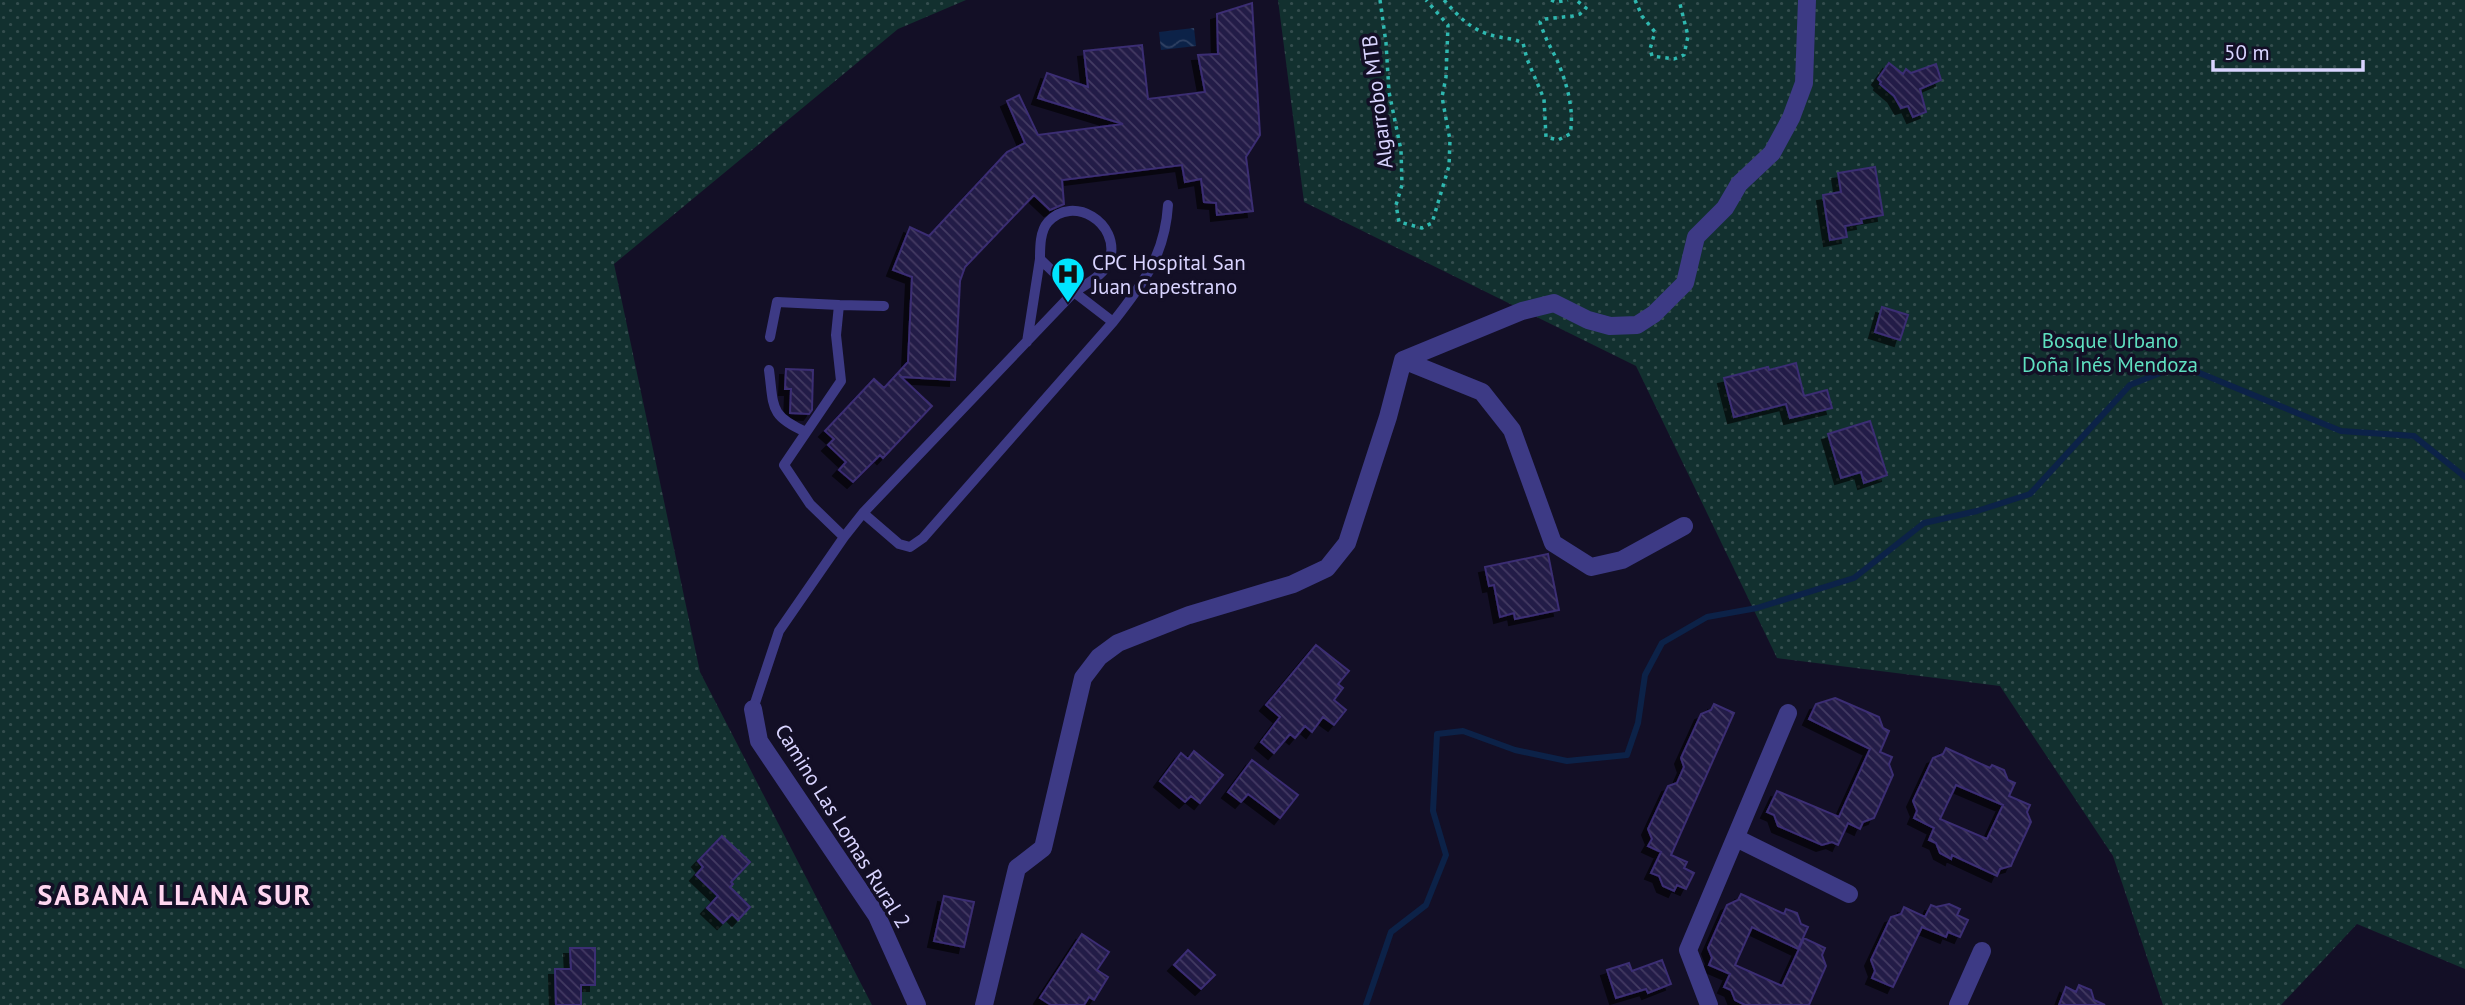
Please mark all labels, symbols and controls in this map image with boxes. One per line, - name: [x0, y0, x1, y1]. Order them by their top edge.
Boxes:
- scale bar: [2213, 28, 2364, 72]
- street label: Algarrobo MTB: [1355, 34, 1399, 170]
- text: 50 m: [2224, 39, 2270, 66]
- place label: CPC Hospital San Juan Capestrano: [1091, 249, 1246, 300]
- hospital icon: CPC Hospital San Juan Capestrano: [1049, 255, 1087, 304]
- park label: Bosque Urbano Doña Inés Mendoza: [2022, 327, 2198, 378]
- street label: Camino Las Lomas Rural 2: [769, 719, 917, 933]
- district label: SABANA LLANA SUR: [38, 876, 312, 913]

